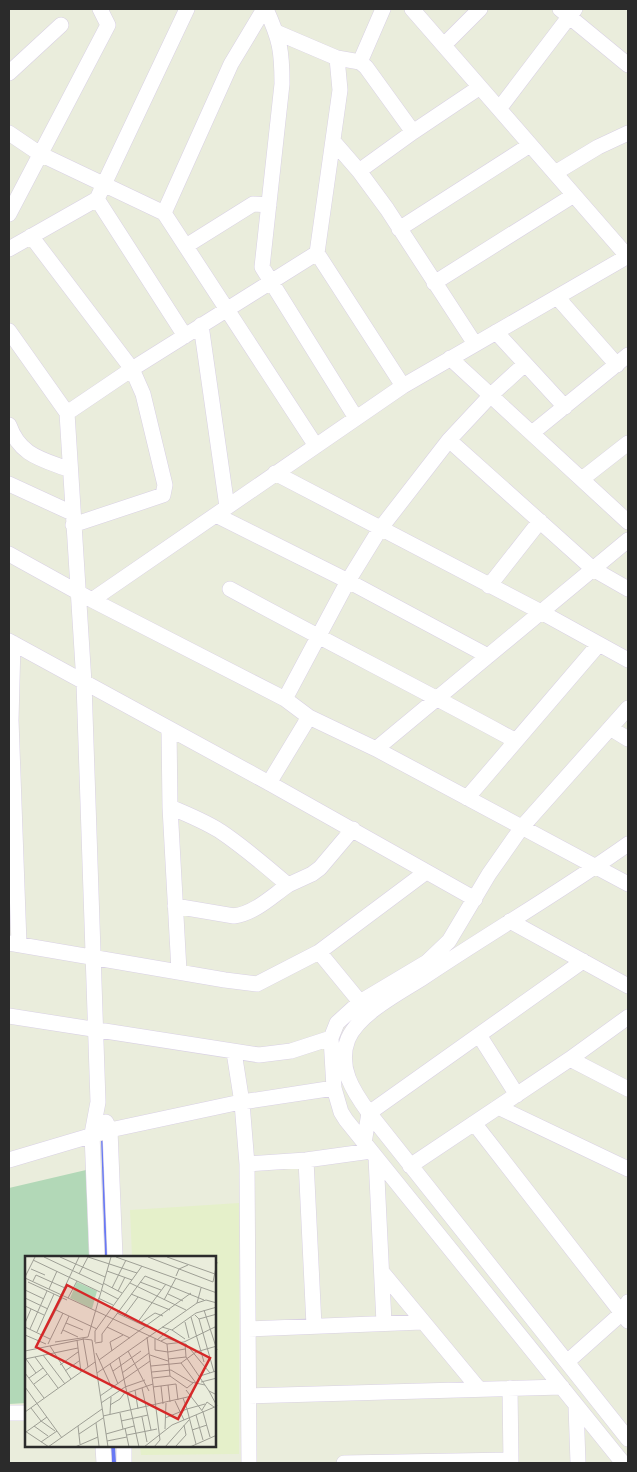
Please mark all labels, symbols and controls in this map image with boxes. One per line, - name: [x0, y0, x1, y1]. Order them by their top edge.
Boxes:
- inset map: [25, 1256, 216, 1447]

